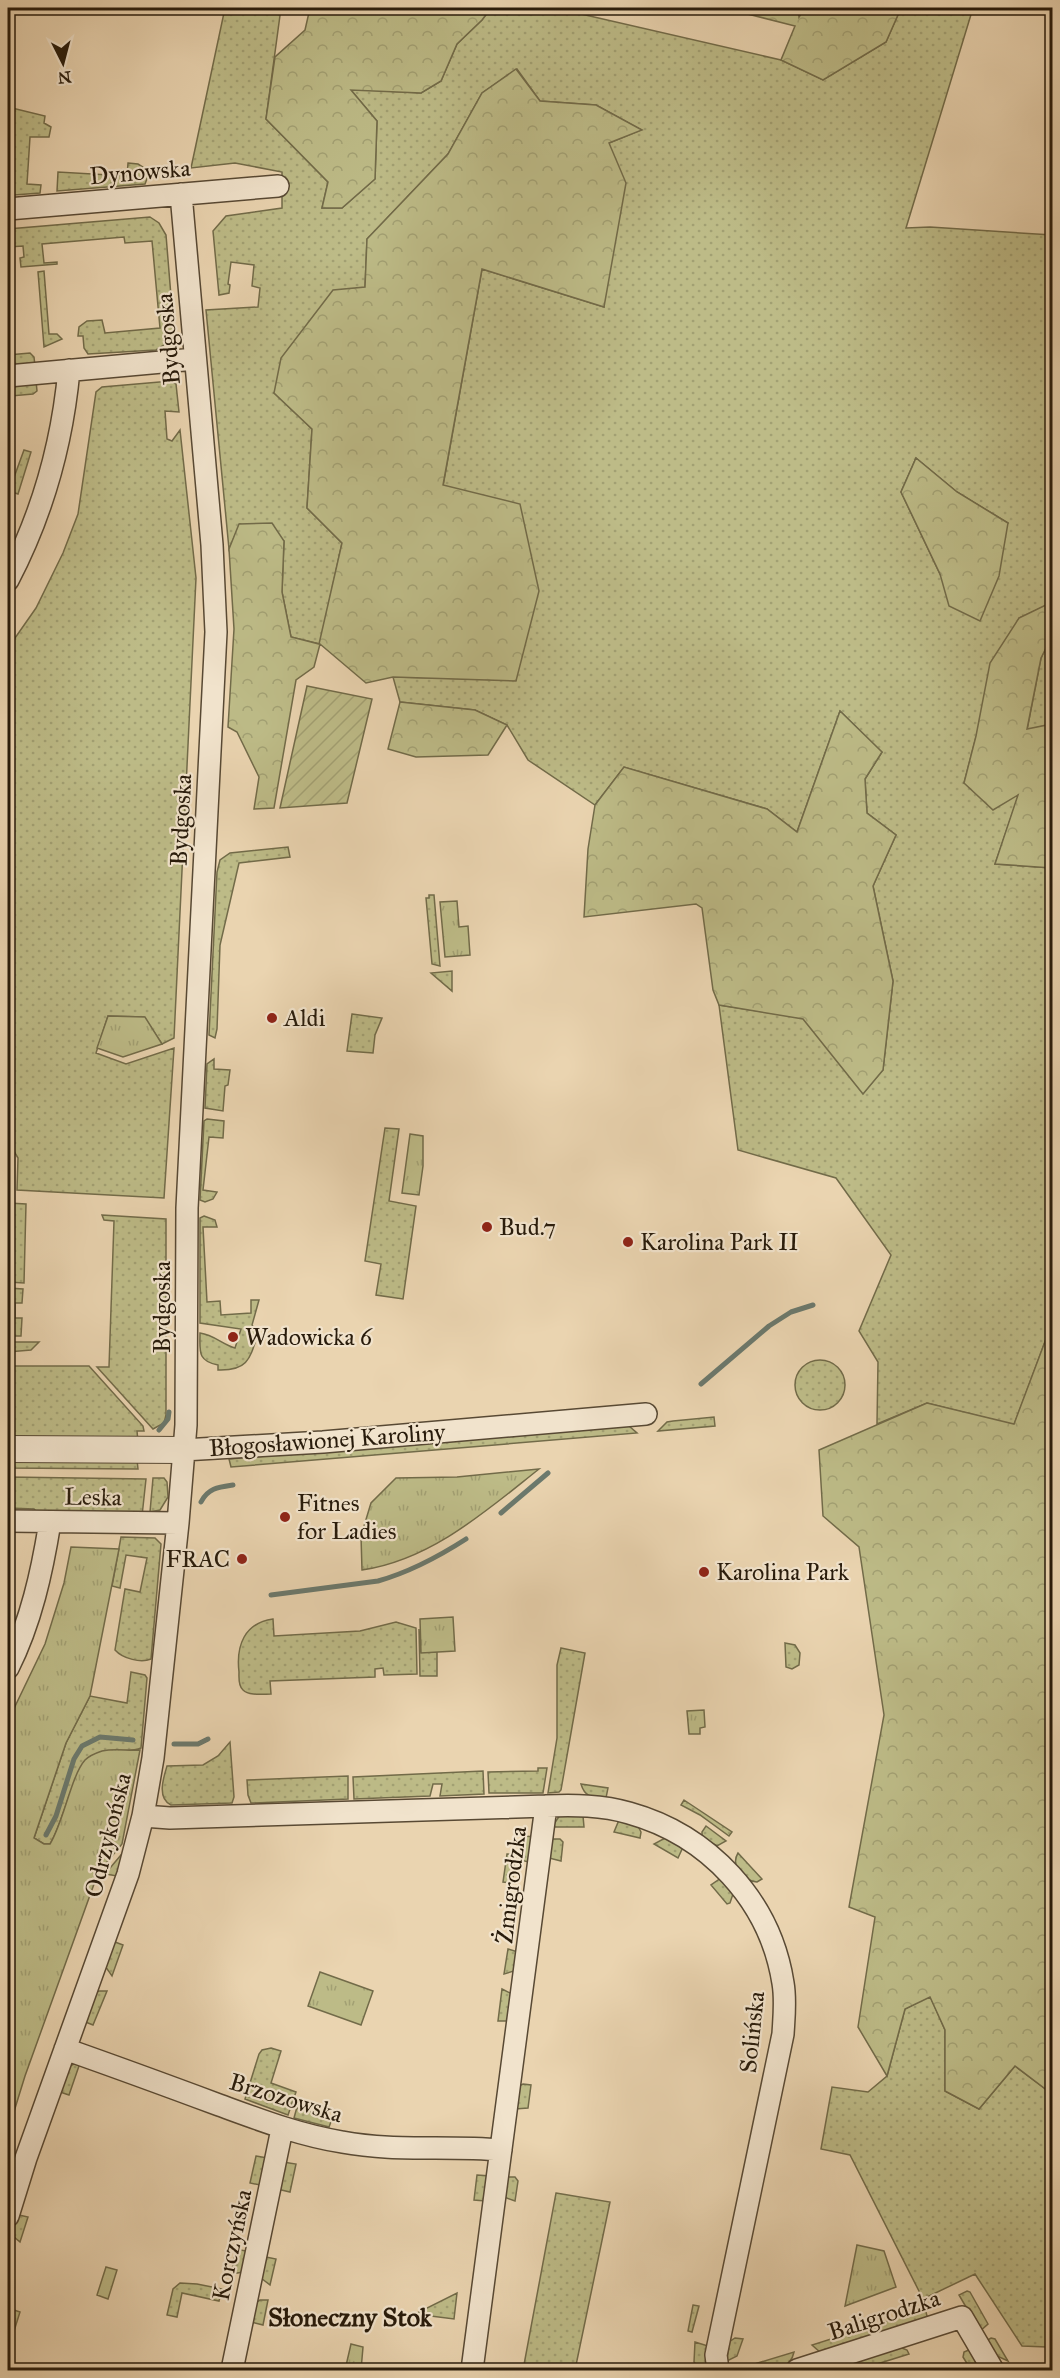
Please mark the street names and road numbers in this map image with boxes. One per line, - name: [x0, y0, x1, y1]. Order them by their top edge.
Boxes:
- street label: Dynowska: [88, 153, 192, 191]
- street label: Bydgoska: [149, 291, 187, 386]
- street label: Bydgoska: [164, 772, 198, 867]
- street label: Bydgoska: [147, 1260, 177, 1353]
- street label: Błogosławionej Karoliny: [208, 1417, 447, 1463]
- street label: Leska: [64, 1481, 123, 1513]
- street label: Odrzykońska: [78, 1769, 138, 1901]
- street label: Żmigrodzka: [489, 1824, 533, 1946]
- street label: Solińska: [733, 1989, 771, 2074]
- street label: Brzozowska: [226, 2067, 347, 2130]
- street label: Korczyńska: [206, 2186, 259, 2303]
- street label: Baligrodzka: [824, 2283, 945, 2347]

